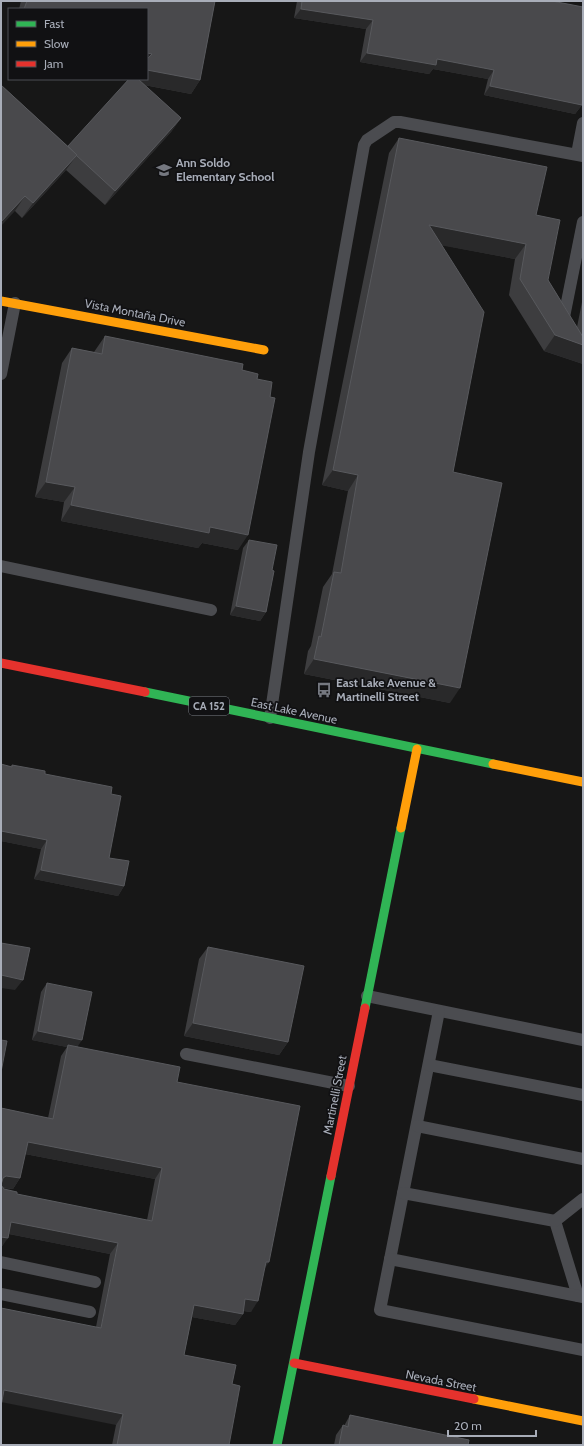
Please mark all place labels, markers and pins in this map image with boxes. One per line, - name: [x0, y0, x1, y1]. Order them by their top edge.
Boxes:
- place label: Ann Soldo Elementary School: [176, 155, 274, 184]
- school or university icon: Ann Soldo Elementary School: [155, 161, 173, 179]
- place label: East Lake Avenue & Martinelli Street: [336, 675, 436, 704]
- bus stop icon: East Lake Avenue & Martinelli Street: [315, 681, 333, 699]

